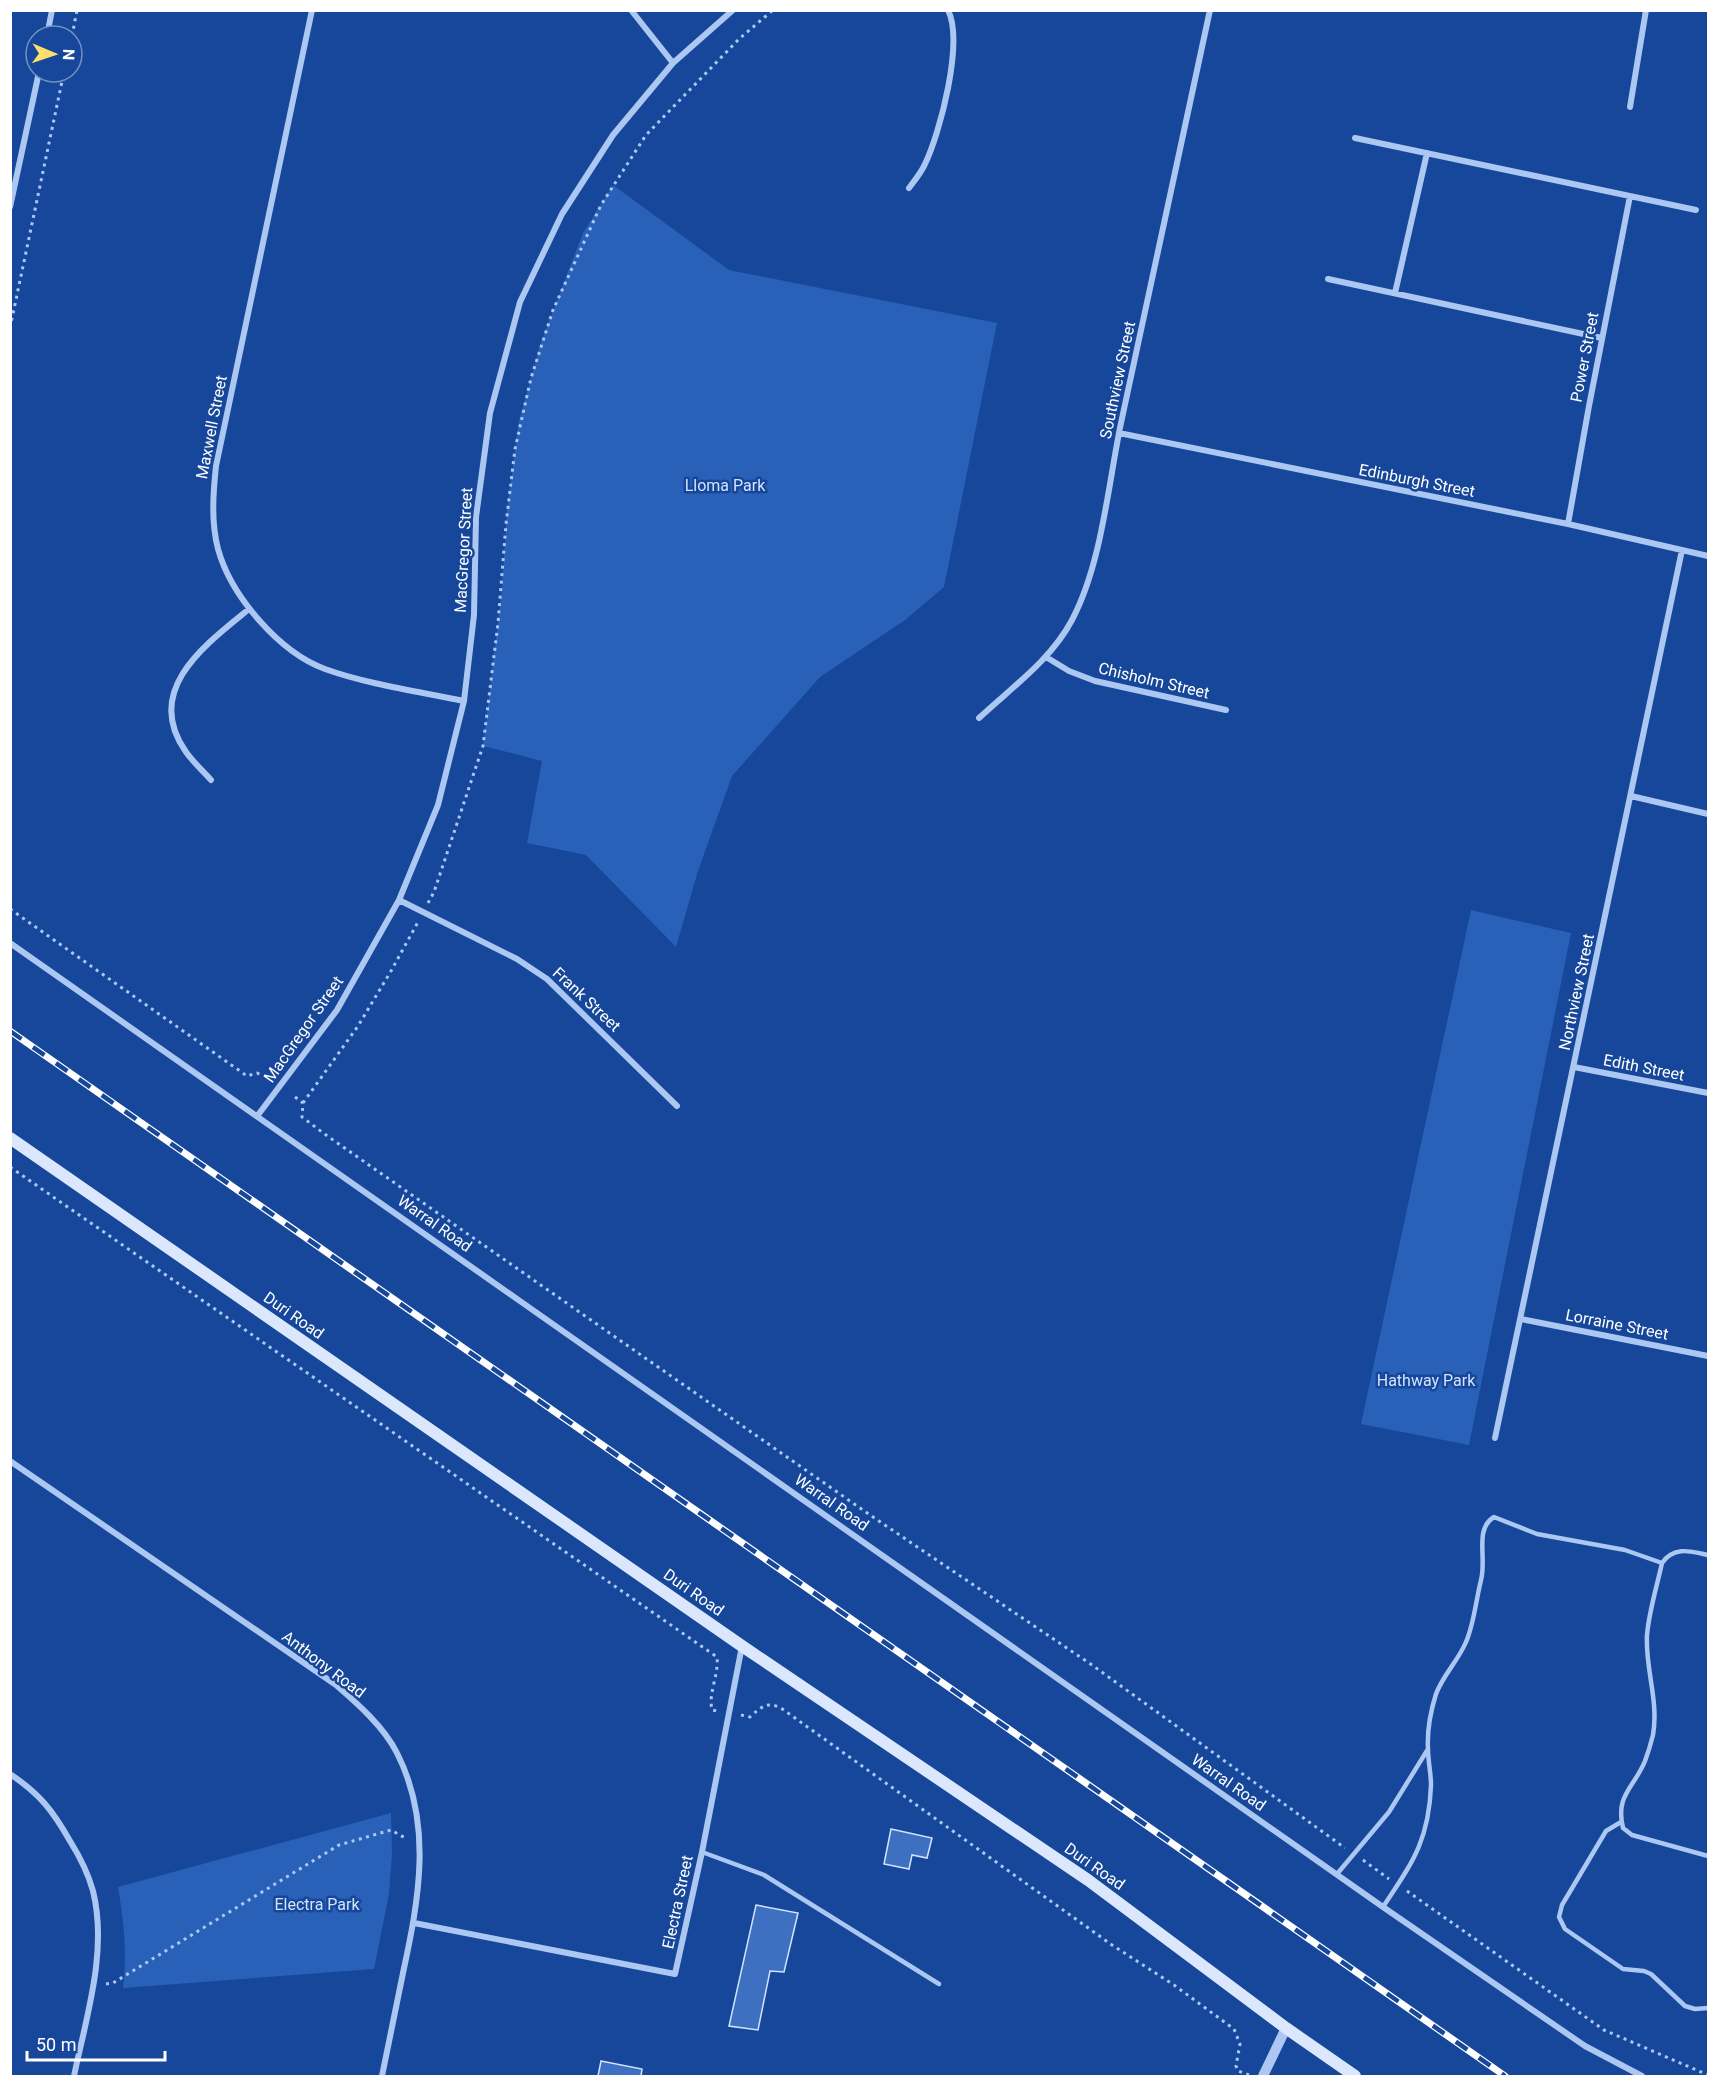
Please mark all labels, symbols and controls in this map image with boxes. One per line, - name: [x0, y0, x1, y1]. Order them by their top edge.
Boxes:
- north arrow: [24, 24, 84, 84]
- text: N: [59, 49, 78, 60]
- street label: Power Street: [1566, 311, 1603, 404]
- street label: Southview Street: [1096, 320, 1139, 441]
- street label: Maxwell Street: [192, 374, 231, 480]
- street label: Edinburgh Street: [1357, 460, 1477, 501]
- park label: Lloma Park: [685, 476, 766, 495]
- street label: MacGregor Street: [451, 487, 476, 613]
- street label: Chisholm Street: [1096, 658, 1211, 703]
- street label: Northview Street: [1555, 932, 1598, 1052]
- street label: Frank Street: [549, 963, 624, 1035]
- street label: MacGregor Street: [260, 972, 347, 1086]
- street label: Edith Street: [1602, 1050, 1686, 1085]
- street label: Warral Road: [394, 1191, 476, 1256]
- street label: Duri Road: [260, 1288, 328, 1343]
- street label: Lorraine Street: [1564, 1305, 1670, 1344]
- park label: Hathway Park: [1377, 1371, 1476, 1390]
- street label: Warral Road: [791, 1470, 873, 1535]
- street label: Duri Road: [660, 1565, 728, 1620]
- street label: Anthony Road: [278, 1627, 369, 1702]
- street label: Warral Road: [1188, 1750, 1270, 1815]
- street label: Duri Road: [1061, 1839, 1129, 1894]
- street label: Electra Street: [658, 1854, 697, 1951]
- park label: Electra Park: [274, 1895, 360, 1914]
- scale bar: [27, 2024, 165, 2062]
- text: 50 m: [36, 2034, 76, 2055]

